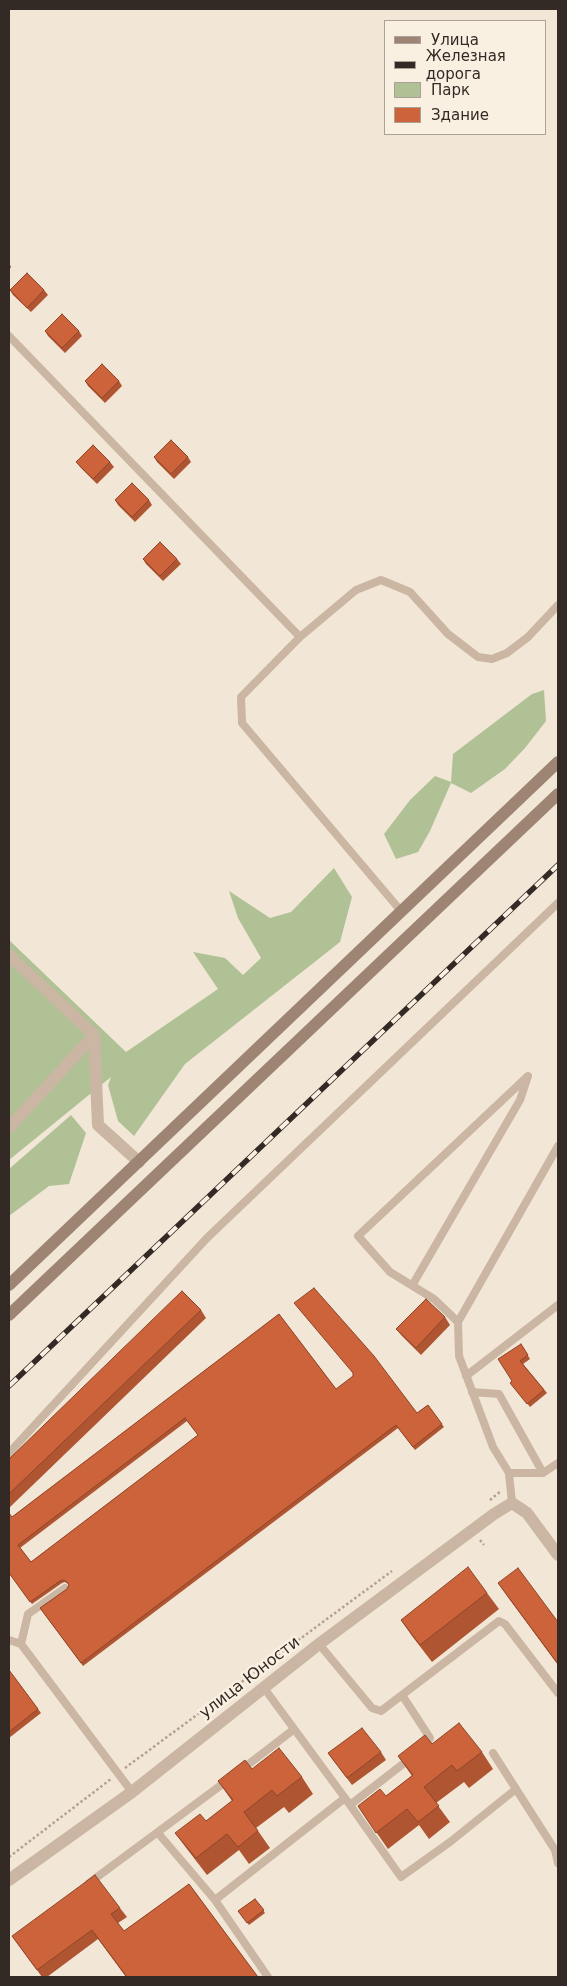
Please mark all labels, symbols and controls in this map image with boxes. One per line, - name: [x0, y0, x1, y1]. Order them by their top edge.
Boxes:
- legend: [384, 20, 547, 135]
- text: Улица: [431, 31, 479, 49]
- text: Железная дорога: [426, 47, 506, 83]
- text: Парк: [431, 81, 470, 99]
- text: Здание: [431, 106, 489, 124]
- street label: улица Юности: [196, 1633, 304, 1723]

